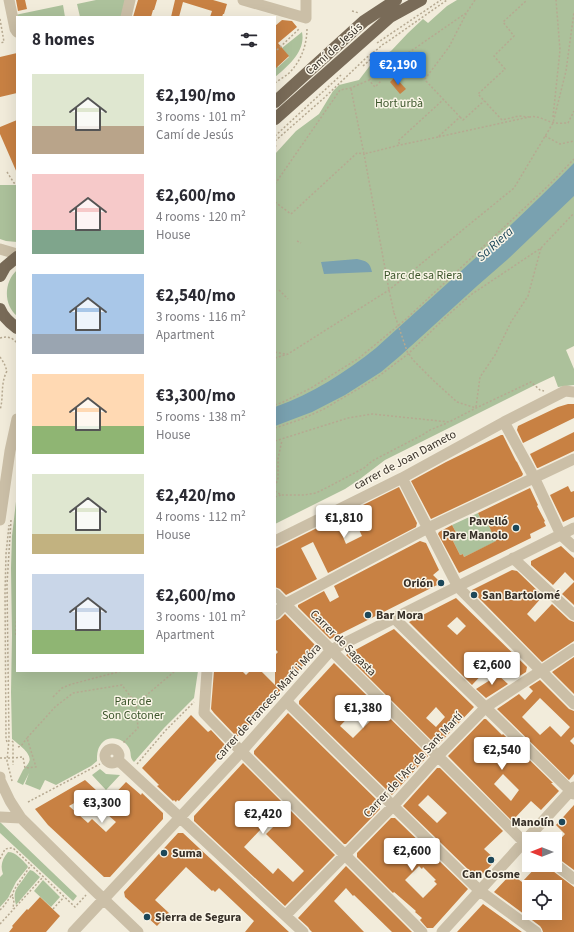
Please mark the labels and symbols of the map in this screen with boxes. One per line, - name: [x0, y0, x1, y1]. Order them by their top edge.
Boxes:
- street label: Camí de Jesús: [302, 19, 366, 79]
- pin: €2,190: [365, 52, 431, 86]
- park label: Hort urbà: [375, 95, 423, 112]
- water label: Sa Riera: [473, 223, 517, 265]
- park label: Parc de sa Riera: [384, 267, 462, 284]
- street label: carrer de Joan Dameto: [351, 426, 459, 494]
- pin: €1,810: [311, 505, 377, 539]
- place label: Pavelló Pare Manolo: [443, 513, 508, 544]
- marker: Pavelló Pare Manolo: [511, 523, 521, 533]
- place label: Orión: [403, 575, 433, 592]
- marker: Orión: [436, 578, 446, 588]
- place label: San Bartolomé: [482, 587, 560, 604]
- marker: San Bartolomé: [469, 590, 479, 600]
- street label: Carrer de Sagasta: [306, 606, 380, 680]
- place label: Bar Mora: [376, 607, 423, 624]
- marker: Bar Mora: [363, 610, 373, 620]
- street label: carrer de Francesc Martí i Móra: [211, 640, 325, 764]
- pin: €2,600: [459, 652, 525, 686]
- park label: Parc de Son Cotoner: [102, 693, 165, 724]
- pin: €1,380: [330, 695, 396, 729]
- street label: Carrer de l'Arc de Sant Martí: [359, 708, 467, 822]
- pin: €2,540: [469, 737, 535, 771]
- pin: €3,300: [69, 790, 135, 824]
- pin: €2,420: [230, 801, 296, 835]
- place label: Manolín: [511, 814, 554, 831]
- marker: Manolín: [557, 817, 567, 827]
- north arrow: [522, 832, 562, 872]
- pin: €2,600: [379, 838, 445, 872]
- place label: Suma: [172, 845, 202, 862]
- marker: Suma: [159, 848, 169, 858]
- marker: Can Cosme: [486, 855, 496, 865]
- place label: Can Cosme: [462, 866, 520, 883]
- place label: Sierra de Segura: [155, 909, 241, 926]
- marker: Sierra de Segura: [142, 912, 152, 922]

